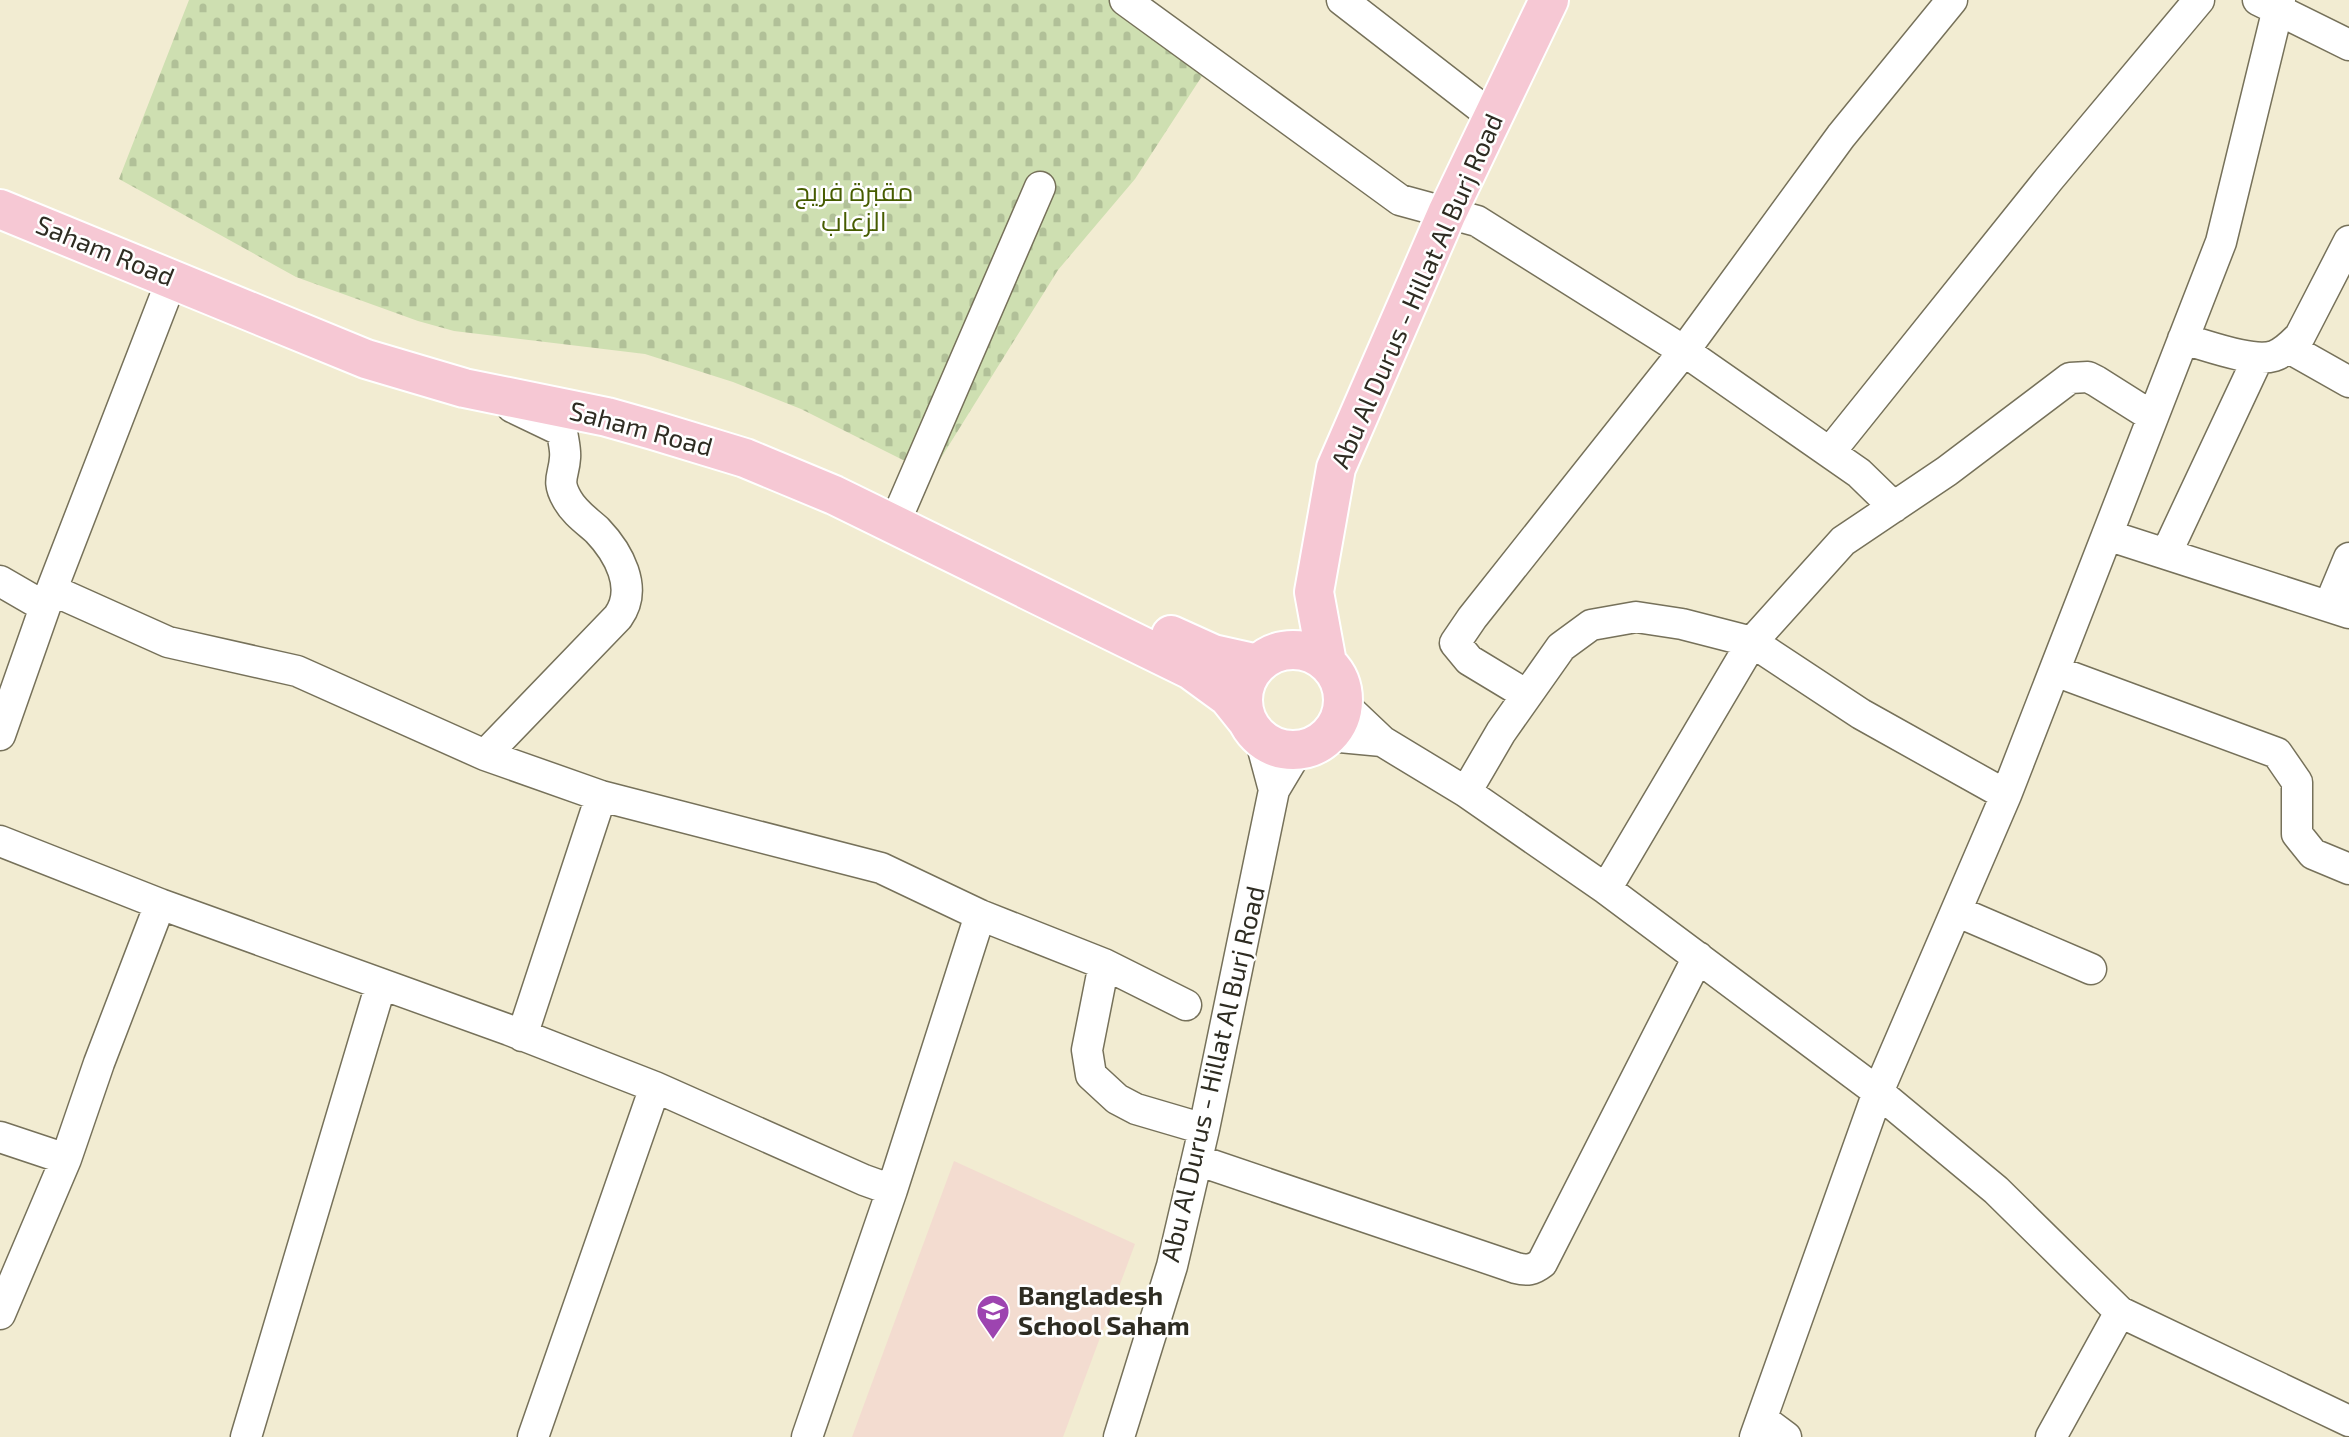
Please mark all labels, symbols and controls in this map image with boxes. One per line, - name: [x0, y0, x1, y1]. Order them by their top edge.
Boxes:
- street label: Abu Al Durus - Hillat Al Burj Road: [1323, 108, 1508, 473]
- park label: مقبرة فريج الزعاب: [795, 175, 913, 237]
- street label: Saham Road: [32, 208, 179, 291]
- street label: Saham Road: [567, 394, 716, 462]
- street label: Abu Al Durus - Hillat Al Burj Road: [1153, 883, 1270, 1265]
- place label: Bangladesh School Saham: [1018, 1279, 1190, 1340]
- school or university icon: Bangladesh School Saham: [974, 1292, 1012, 1341]

